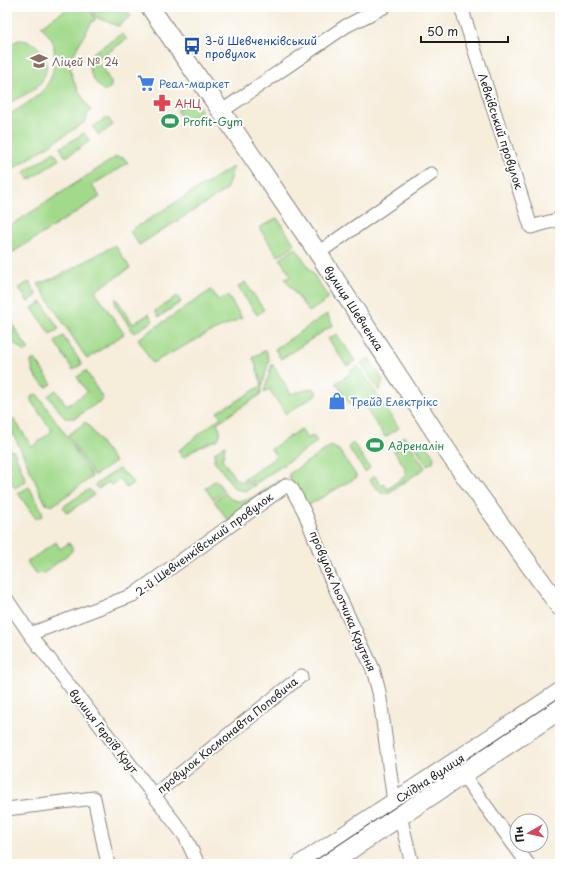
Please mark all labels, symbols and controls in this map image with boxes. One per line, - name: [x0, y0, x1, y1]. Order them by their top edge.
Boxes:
- scale bar: [421, 18, 508, 44]
- text: 50 m: [427, 22, 458, 40]
- place label: 3-й Шевченківський провулок: [205, 32, 317, 62]
- bus stop icon: 3-й Шевченківський провулок: [182, 36, 202, 56]
- school or university icon: Ліцей № 24: [29, 51, 49, 71]
- place label: Ліцей № 24: [52, 53, 119, 70]
- street label: Левківський провулок: [474, 71, 528, 192]
- supermarket icon: Реал-маркет: [136, 73, 156, 93]
- place label: Реал-маркет: [159, 75, 230, 92]
- pharmacy icon: АНЦ: [152, 93, 172, 113]
- place label: АНЦ: [175, 95, 201, 112]
- sports icon: Profit-Gym: [160, 111, 180, 131]
- place label: Profit-Gym: [183, 113, 243, 130]
- street label: вулиця Шевченка: [320, 262, 388, 354]
- shop icon: Трейд Електрікс: [327, 391, 347, 411]
- place label: Трейд Електрікс: [350, 393, 438, 410]
- sports icon: Адреналін: [365, 435, 385, 455]
- place label: Адреналін: [388, 437, 444, 454]
- street label: 2-й Шевченківський провулок: [132, 488, 277, 600]
- street label: провулок Льотчика Крутеня: [306, 528, 380, 674]
- street label: провулок Космонавта Поповича: [153, 673, 301, 797]
- street label: вулиця Героїв Крут: [65, 685, 143, 778]
- street label: Східна вулиця: [392, 749, 468, 807]
- north arrow: [509, 813, 549, 853]
- text: Пн: [509, 825, 528, 844]

